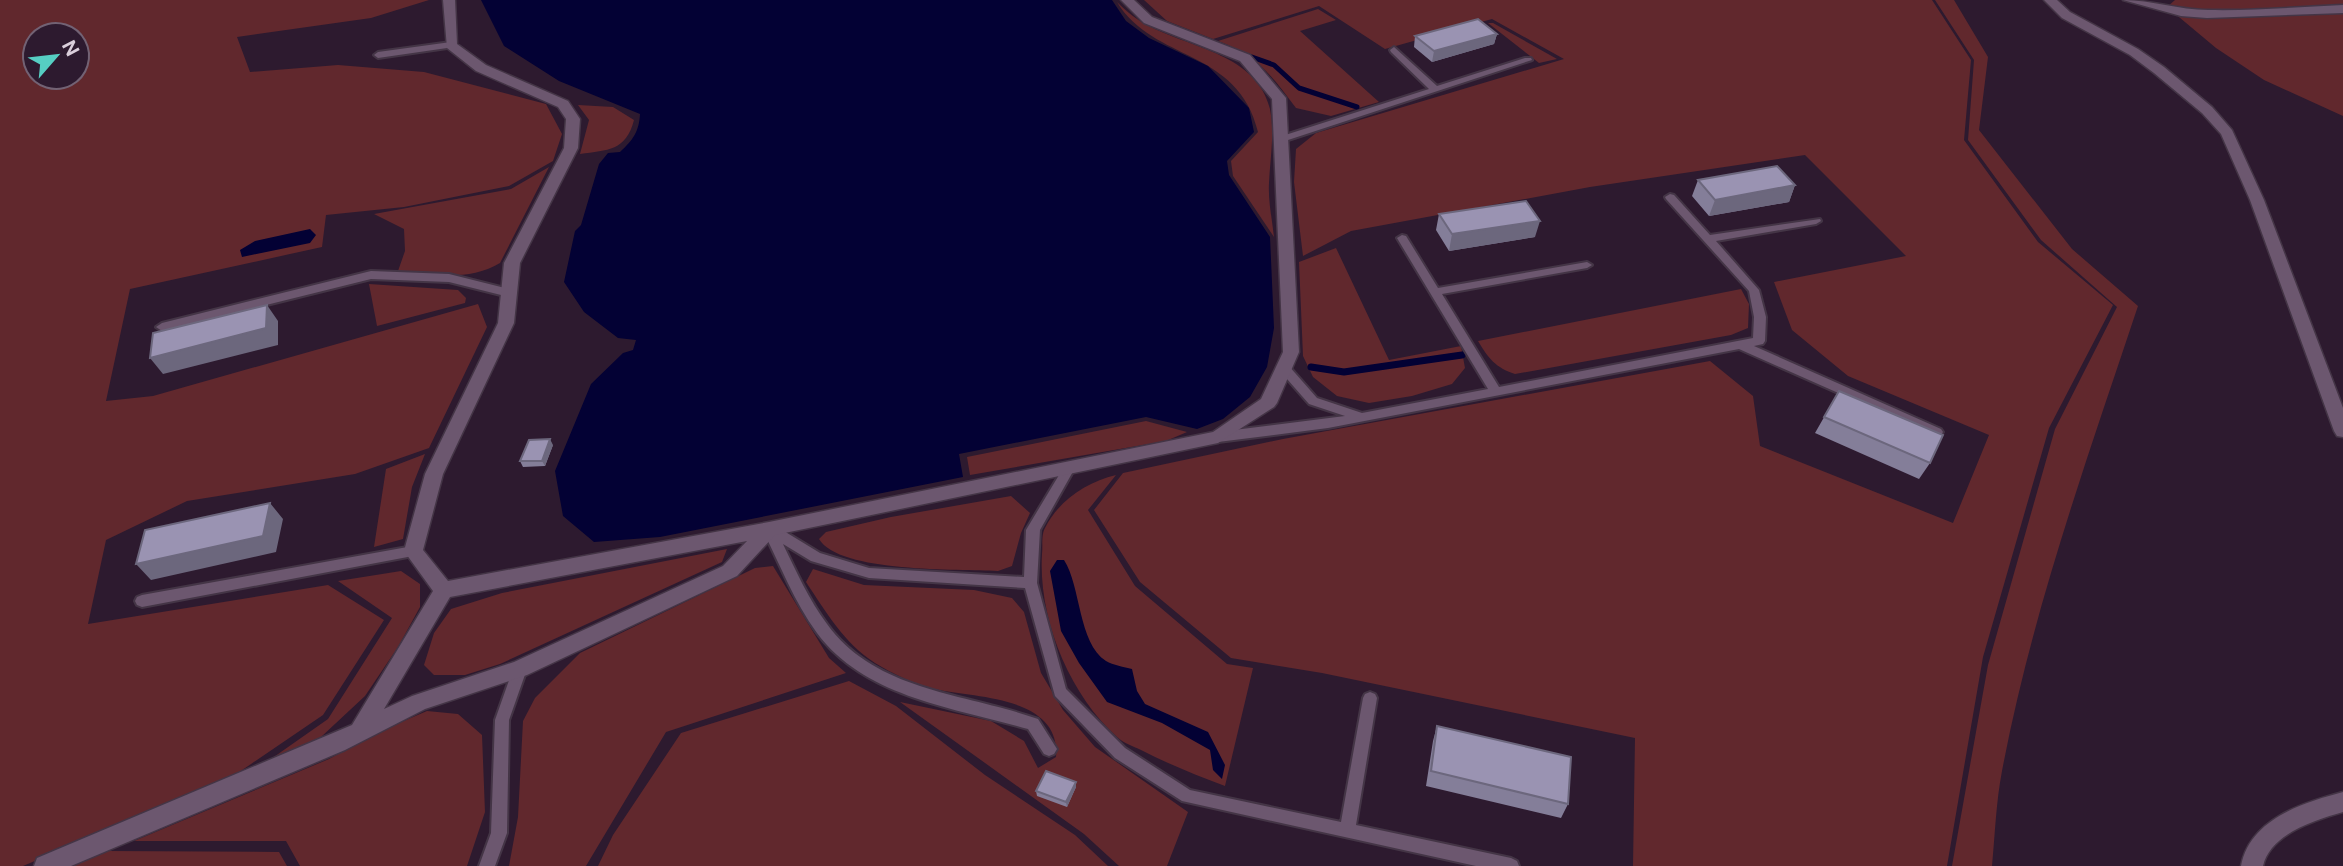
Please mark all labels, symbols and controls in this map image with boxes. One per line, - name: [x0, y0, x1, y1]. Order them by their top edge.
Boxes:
- north arrow: [21, 21, 91, 91]
- text: N: [58, 36, 84, 60]

